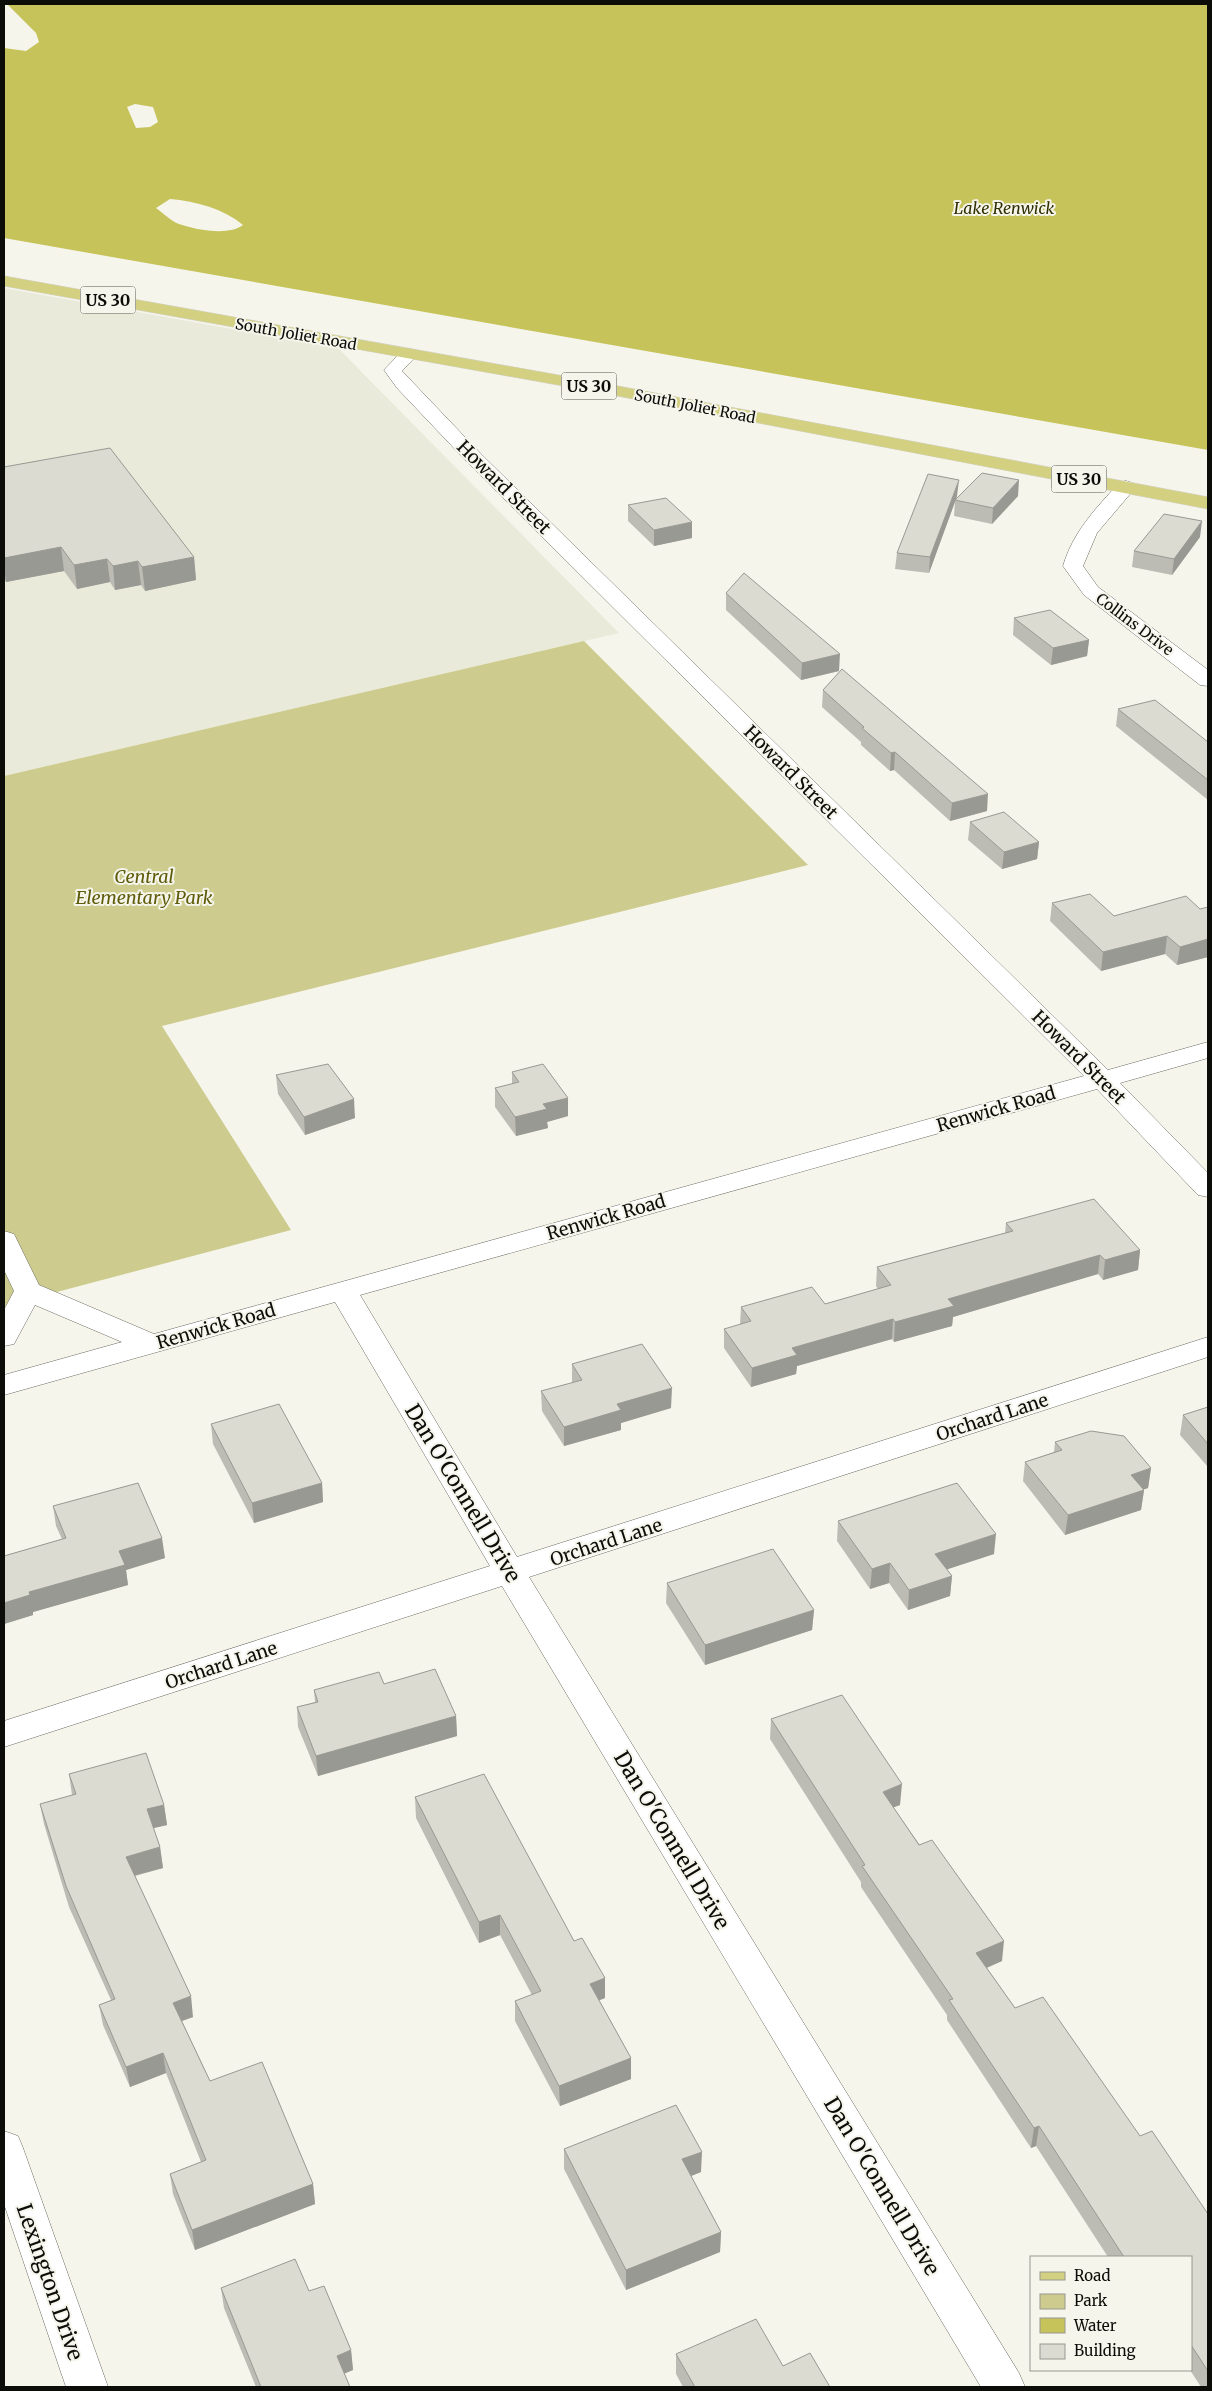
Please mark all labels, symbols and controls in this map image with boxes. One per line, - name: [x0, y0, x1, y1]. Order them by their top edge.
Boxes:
- water label: Lake Renwick: [954, 198, 1054, 218]
- road number: US 30: [80, 286, 136, 314]
- street label: South Joliet Road: [234, 314, 358, 354]
- road number: US 30: [562, 372, 616, 400]
- street label: South Joliet Road: [633, 385, 757, 427]
- street label: Howard Street: [452, 435, 556, 539]
- road number: US 30: [1052, 466, 1106, 492]
- street label: Collins Drive: [1092, 589, 1178, 659]
- street label: Howard Street: [739, 720, 843, 824]
- park label: Central Elementary Park: [75, 865, 213, 909]
- street label: Howard Street: [1027, 1005, 1131, 1109]
- street label: Renwick Road: [934, 1081, 1058, 1137]
- street label: Renwick Road: [544, 1189, 668, 1245]
- street label: Renwick Road: [154, 1298, 278, 1354]
- street label: Orchard Lane: [933, 1388, 1051, 1446]
- street label: Dan O'Connell Drive: [399, 1399, 527, 1587]
- street label: Orchard Lane: [547, 1513, 665, 1571]
- street label: Orchard Lane: [162, 1636, 280, 1694]
- street label: Dan O'Connell Drive: [608, 1746, 736, 1934]
- street label: Dan O'Connell Drive: [818, 2092, 946, 2280]
- street label: Lexington Drive: [11, 2200, 89, 2364]
- legend: [1030, 2256, 1192, 2371]
- text: Road: [1074, 2266, 1110, 2285]
- text: Park: [1074, 2291, 1108, 2310]
- text: Water: [1073, 2316, 1117, 2335]
- text: Building: [1074, 2341, 1136, 2360]

